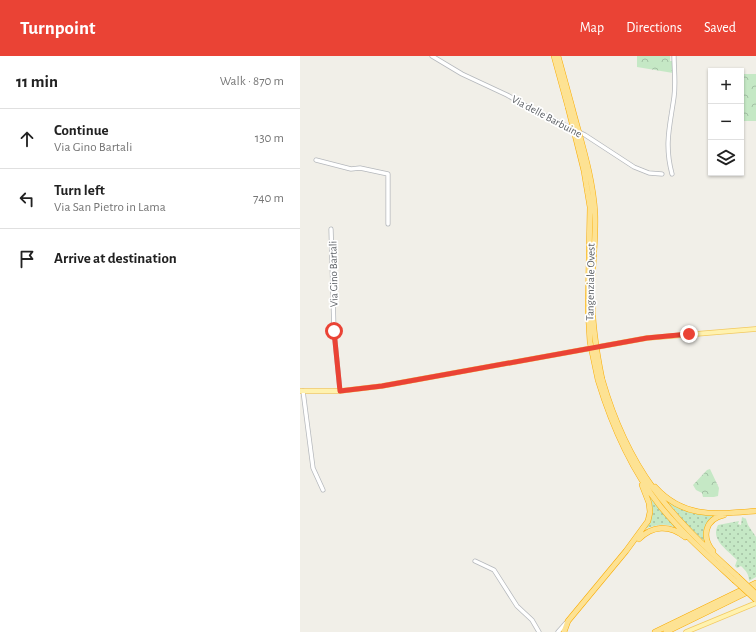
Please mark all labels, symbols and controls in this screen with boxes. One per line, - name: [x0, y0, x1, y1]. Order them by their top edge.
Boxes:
- text: Turnpoint: [20, 19, 95, 38]
- text: Map: [580, 21, 604, 35]
- text: Directions: [626, 21, 682, 35]
- text: Saved: [704, 21, 736, 35]
- map controls: [708, 68, 744, 176]
- button: +: [708, 68, 744, 104]
- text: 11 min: [16, 73, 58, 90]
- text: Walk · 870 m: [220, 75, 284, 88]
- street label: Via delle Barbuine: [510, 93, 584, 140]
- button: −: [708, 104, 744, 140]
- text: Continue: [54, 123, 109, 138]
- icon: ahead: [16, 128, 38, 150]
- text: 130 m: [255, 132, 284, 145]
- button: layers: [708, 140, 744, 176]
- text: Via Gino Bartali: [54, 141, 132, 154]
- text: Turn left: [54, 183, 105, 198]
- icon: left: [16, 188, 38, 210]
- text: 740 m: [253, 192, 284, 205]
- text: Via San Pietro in Lama: [54, 201, 166, 214]
- street label: Via Gino Bartali: [327, 241, 340, 307]
- street label: Tangenziale Ovest: [584, 243, 597, 321]
- icon: arrive: [16, 248, 38, 270]
- text: Arrive at destination: [54, 251, 177, 266]
- route start: [325, 322, 343, 340]
- route end: [680, 325, 698, 343]

